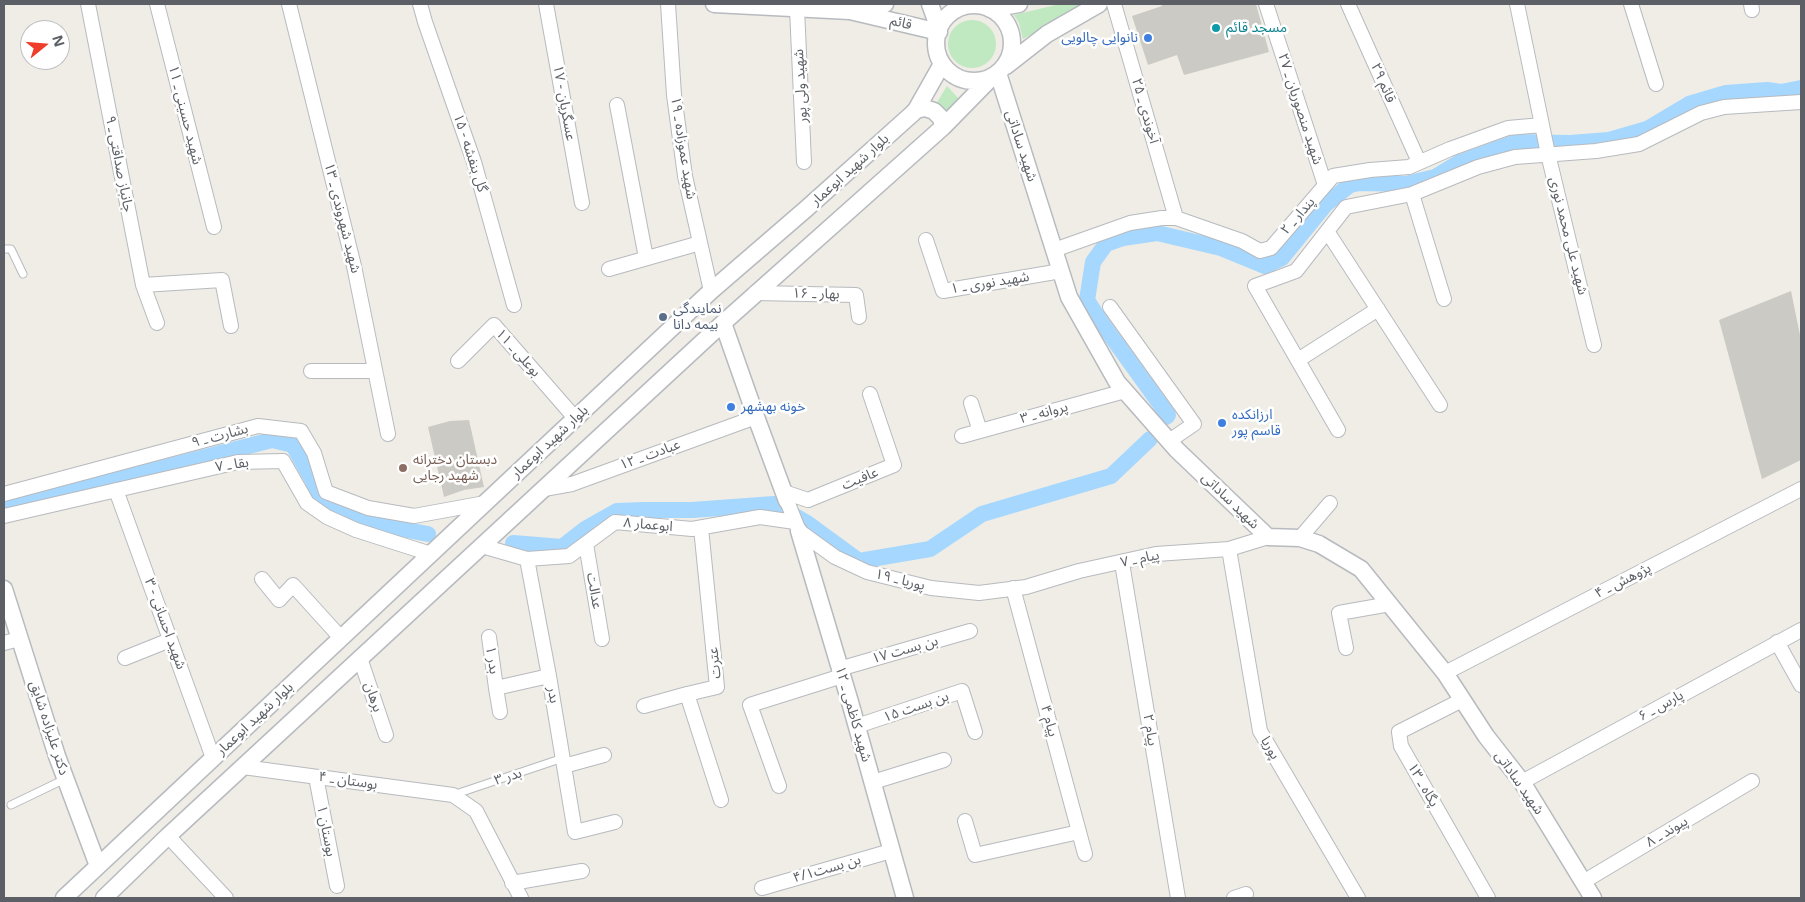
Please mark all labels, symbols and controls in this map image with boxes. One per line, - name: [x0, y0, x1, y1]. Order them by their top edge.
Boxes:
- street label: قائم: [888, 12, 914, 34]
- north arrow: [20, 20, 70, 70]
- place label: مسجد قائم: [1226, 20, 1287, 36]
- marker: مسجد قائم: [1210, 22, 1222, 34]
- place label: نانوایی چالویی: [1061, 30, 1138, 46]
- marker: نانوایی چالویی: [1142, 32, 1154, 44]
- text: N: [48, 33, 70, 49]
- street label: شهید ولی پور: [791, 49, 811, 123]
- street label: شهید منصوریان ـ ۲۷: [1274, 51, 1326, 167]
- street label: قائم ۲۹: [1367, 61, 1399, 105]
- street label: شهید حسینی ـ ۱۱: [165, 64, 205, 166]
- street label: عسگریان - ۱۷: [549, 64, 579, 142]
- street label: آخوندی ـ ۲۵: [1128, 76, 1162, 146]
- street label: شهید عموزاده ـ ۱۹: [667, 95, 699, 201]
- street label: شهید ساداتی: [1002, 108, 1040, 184]
- street label: گل بنفشه - ۱۵: [449, 112, 491, 194]
- street label: جانباز صداقتی ـ ۹: [101, 114, 137, 214]
- street label: بلوار شهید ابوعمار: [808, 131, 892, 209]
- street label: شهید شهروندی ـ ۱۳: [320, 161, 364, 275]
- street label: شهید علی محمد نوری: [1545, 175, 1591, 297]
- street label: پندار ـ ۲: [1277, 194, 1319, 238]
- street label: شهید نوری ـ ۱: [949, 268, 1031, 298]
- street label: بهار ـ ۱۶: [792, 285, 840, 303]
- place label: نمایندگی بیمه دانا: [673, 301, 721, 334]
- marker: نمایندگی بیمه دانا: [657, 311, 669, 323]
- street label: بوعلی ـ ۱۱: [492, 325, 544, 381]
- place label: خونه بهشهر: [741, 399, 805, 415]
- street label: پروانه ـ ۳: [1018, 399, 1070, 427]
- marker: خونه بهشهر: [725, 401, 737, 413]
- street label: بلوار شهید ابوعمار: [508, 402, 592, 482]
- place label: ارزانکده قاسم پور: [1232, 407, 1281, 440]
- marker: ارزانکده قاسم پور: [1216, 417, 1228, 429]
- street label: بشارت ـ ۹: [190, 420, 250, 452]
- street label: عبادت ـ ۱۲: [617, 436, 683, 474]
- place label: دبستان دخترانه شهید رجایی: [413, 452, 497, 484]
- street label: بقا ـ ۷: [214, 454, 250, 476]
- marker: دبستان دخترانه شهید رجایی: [397, 462, 409, 474]
- street label: عافیت: [839, 464, 881, 494]
- street label: شهید ساداتی: [1198, 469, 1262, 533]
- street label: ابوعمار ۸: [623, 514, 673, 536]
- street label: پیام ـ ۷: [1119, 547, 1161, 571]
- street label: پژوهش ـ ۴: [1592, 560, 1654, 602]
- street label: پوریا ـ ۱۹: [873, 566, 927, 594]
- street label: عدالت: [583, 571, 605, 611]
- street label: شهید احسانی - ۳: [141, 576, 189, 672]
- street label: بن بست ۱۷: [870, 633, 940, 667]
- street label: بدر ۱: [482, 645, 502, 675]
- street label: عترت: [705, 646, 725, 680]
- street label: شهید کاظمی ـ ۱۲: [831, 664, 875, 764]
- street label: دکتر علیزاده شایق: [26, 679, 72, 777]
- street label: بلوار شهید ابوعمار: [213, 679, 297, 759]
- street label: برهان: [360, 680, 386, 714]
- street label: بدر: [543, 686, 563, 704]
- street label: پارس ـ ۶: [1636, 687, 1686, 725]
- street label: بن بست ۱۵: [881, 688, 951, 726]
- street label: پیام ۴: [1037, 703, 1061, 739]
- street label: پیام ۲: [1139, 713, 1161, 747]
- street label: پوریا: [1257, 734, 1283, 762]
- street label: شهید ساداتی: [1491, 748, 1547, 818]
- street label: پگاه ـ ۱۳: [1404, 760, 1442, 810]
- street label: بدر ۳: [492, 765, 524, 789]
- street label: بوستان ـ ۴: [317, 769, 379, 793]
- street label: بوستان ۱: [313, 804, 339, 858]
- street label: پیوند ـ ۸: [1643, 813, 1691, 851]
- street label: بن بست۴/۱: [791, 851, 863, 887]

